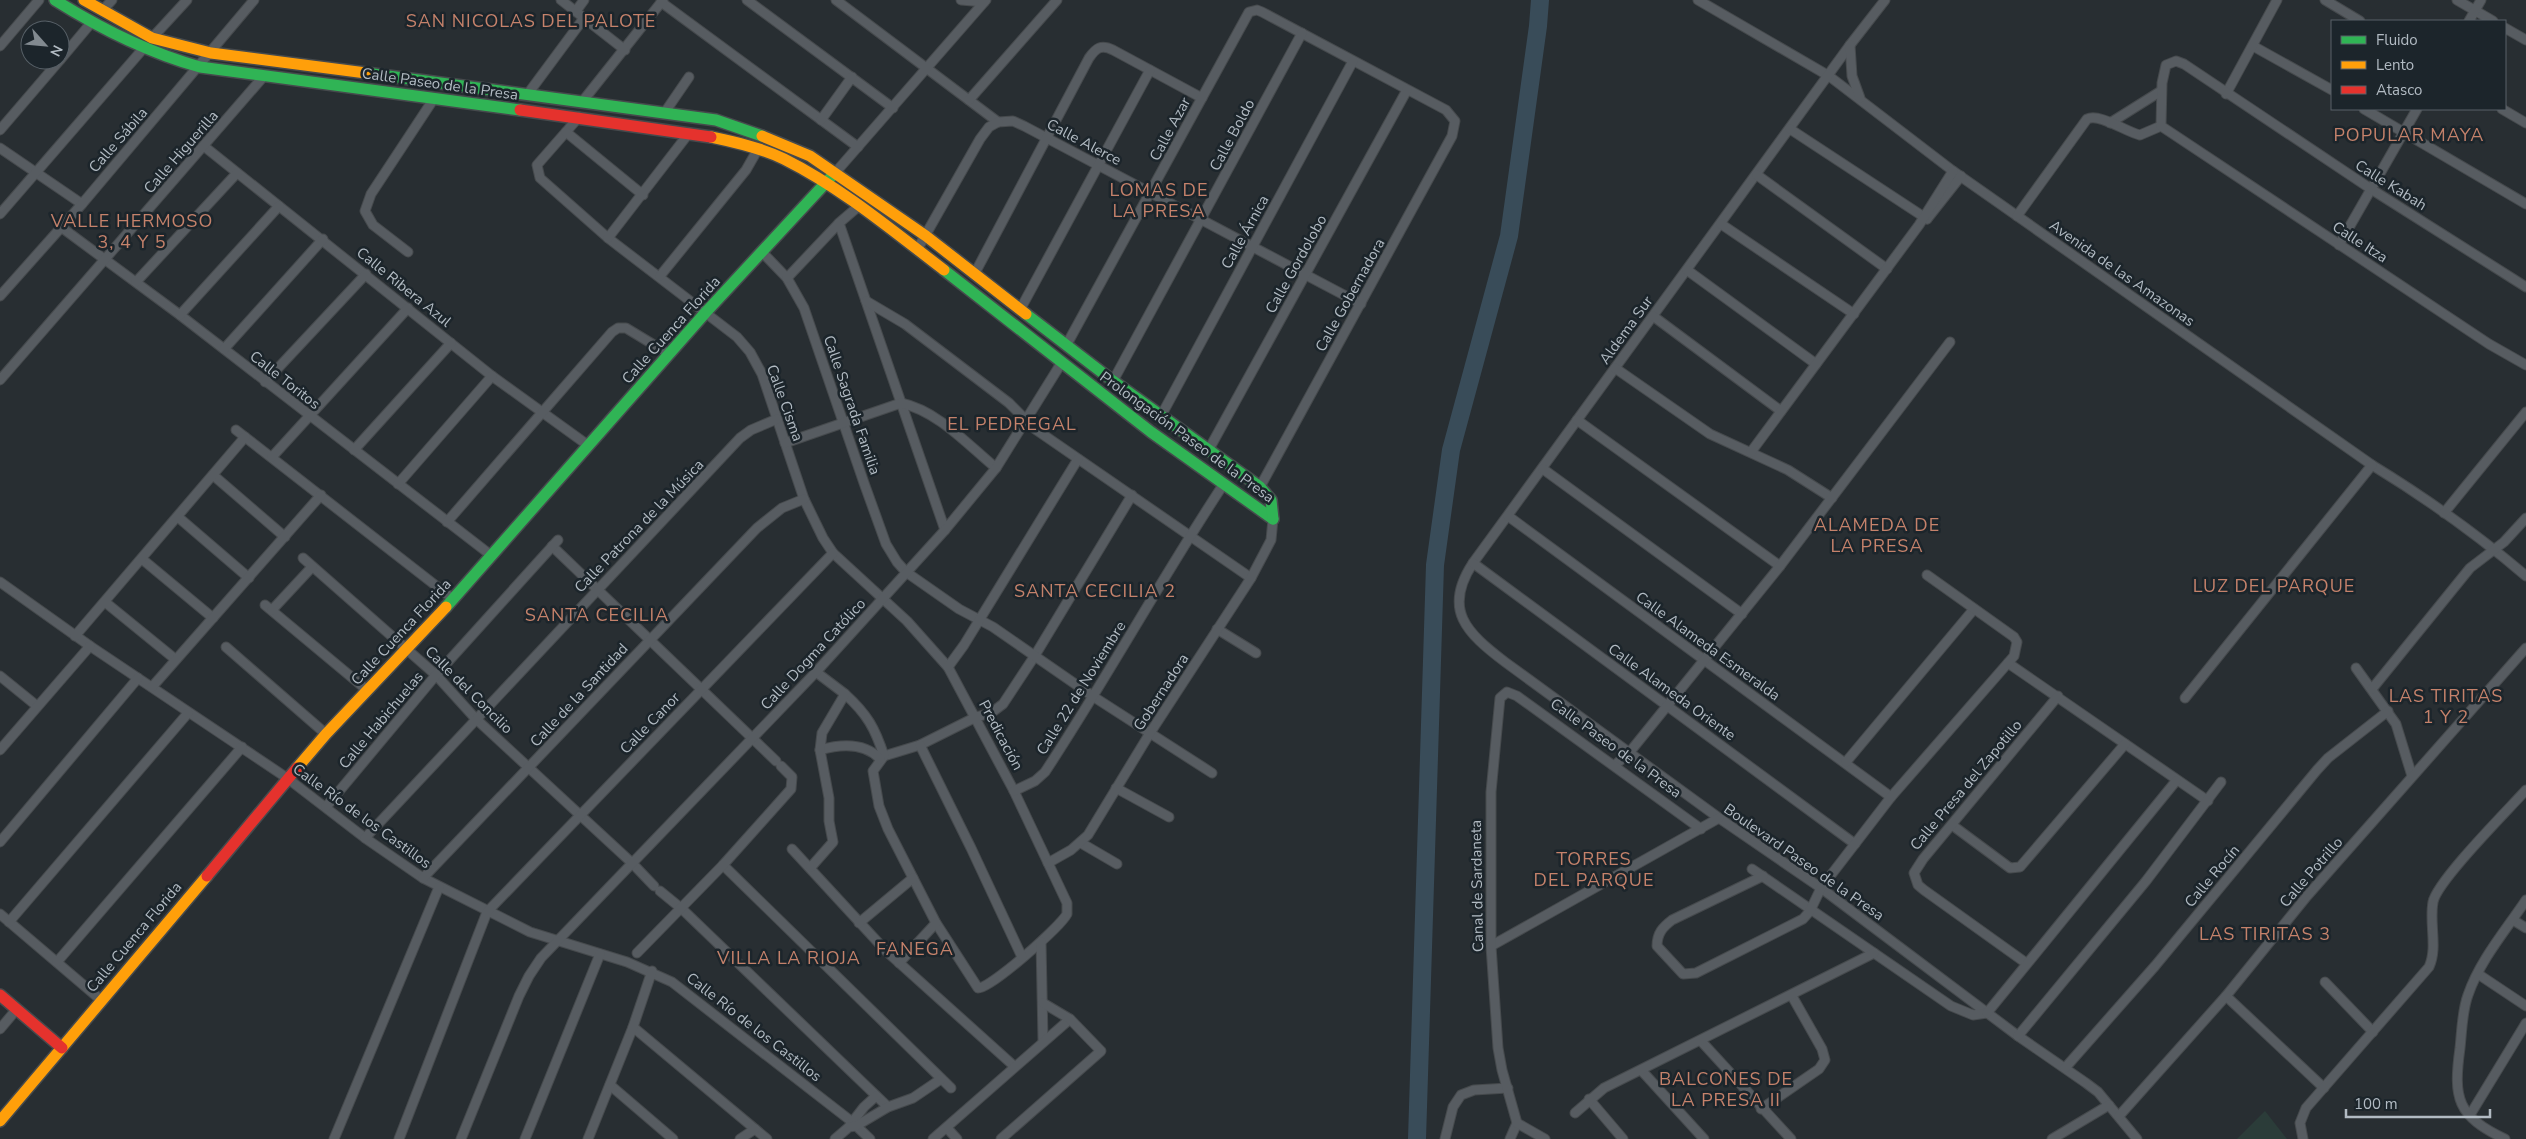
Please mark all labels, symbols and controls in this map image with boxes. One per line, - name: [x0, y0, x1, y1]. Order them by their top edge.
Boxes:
- district label: SAN NICOLAS DEL PALOTE: [406, 9, 656, 33]
- north arrow: [20, 20, 70, 70]
- legend: [2331, 20, 2506, 110]
- text: Fluido: [2376, 30, 2418, 50]
- text: N: [45, 42, 67, 60]
- text: Lento: [2376, 55, 2414, 75]
- street label: Calle Paseo de la Presa: [361, 63, 519, 105]
- text: Atasco: [2376, 80, 2422, 100]
- street label: Calle Azar: [1145, 93, 1195, 164]
- street label: Calle Boldo: [1205, 96, 1259, 174]
- street label: Calle Sábila: [84, 103, 152, 177]
- street label: Calle Higuerilla: [139, 106, 223, 198]
- street label: Calle Alerce: [1043, 114, 1125, 170]
- district label: POPULAR MAYA: [2334, 123, 2484, 147]
- street label: Calle Kabah: [2351, 155, 2431, 215]
- district label: LOMAS DE LA PRESA: [1110, 178, 1208, 223]
- street label: Calle Árnica: [1216, 191, 1274, 273]
- district label: VALLE HERMOSO 3, 4 Y 5: [50, 209, 213, 254]
- street label: Calle Gordolobo: [1261, 211, 1331, 317]
- street label: Avenida de las Amazonas: [2045, 215, 2199, 331]
- street label: Calle Itza: [2328, 217, 2392, 267]
- street label: Calle Gobernadora: [1311, 235, 1389, 355]
- street label: Calle Ribera Azul: [352, 243, 456, 332]
- street label: Calle Cuenca Florida: [617, 272, 725, 388]
- street label: Aldema Sur: [1594, 291, 1658, 368]
- street label: Calle Sagrada Familia: [819, 333, 885, 477]
- street label: Calle Toritos: [246, 346, 324, 414]
- street label: Calle Cisma: [762, 362, 808, 444]
- street label: Prolongación Paseo de la Presa: [1096, 367, 1278, 507]
- district label: EL PEDREGAL: [947, 412, 1077, 436]
- street label: Calle Patrona de la Música: [570, 455, 708, 597]
- district label: ALAMEDA DE LA PRESA: [1814, 513, 1940, 558]
- district label: LUZ DEL PARQUE: [2193, 574, 2355, 598]
- street label: Calle Cuenca Florida: [346, 575, 456, 689]
- district label: SANTA CECILIA 2: [1014, 579, 1176, 603]
- street label: Calle Alameda Esmeralda: [1632, 587, 1784, 705]
- street label: Calle Dogma Católico: [756, 594, 870, 714]
- district label: SANTA CECILIA: [525, 603, 669, 627]
- street label: Calle 22 de Noviembre: [1032, 617, 1130, 759]
- street label: Calle de la Santidad: [526, 639, 632, 751]
- street label: Calle Alameda Oriente: [1604, 639, 1740, 745]
- street label: Calle del Concilio: [421, 642, 517, 738]
- street label: Gobernadora: [1129, 650, 1193, 734]
- street label: Calle Habichuelas: [334, 667, 428, 773]
- district label: LAS TIRITAS 1 Y 2: [2389, 684, 2503, 729]
- street label: Calle Canor: [616, 687, 685, 758]
- street label: Calle Paseo de la Presa: [1546, 694, 1686, 802]
- street label: Predicación: [974, 696, 1028, 774]
- street label: Calle Presa del Zapotillo: [1905, 716, 2027, 854]
- street label: Calle Río de los Castillos: [289, 759, 435, 873]
- street label: Boulevard Paseo de la Presa: [1720, 799, 1888, 925]
- street label: Canal de Sardaneta: [1466, 820, 1488, 952]
- street label: Calle Potrillo: [2275, 833, 2347, 911]
- street label: Calle Rocín: [2180, 841, 2244, 911]
- district label: TORRES DEL PARQUE: [1534, 847, 1654, 892]
- street label: Calle Cuenca Florida: [82, 878, 186, 996]
- district label: LAS TIRITAS 3: [2199, 922, 2331, 946]
- district label: FANEGA: [876, 937, 954, 961]
- district label: VILLA LA RIOJA: [716, 946, 861, 970]
- street label: Calle Río de los Castillos: [682, 968, 826, 1086]
- district label: BALCONES DE LA PRESA II: [1659, 1067, 1793, 1112]
- scale bar: [2346, 1086, 2490, 1118]
- text: 100 m: [2354, 1094, 2398, 1114]

